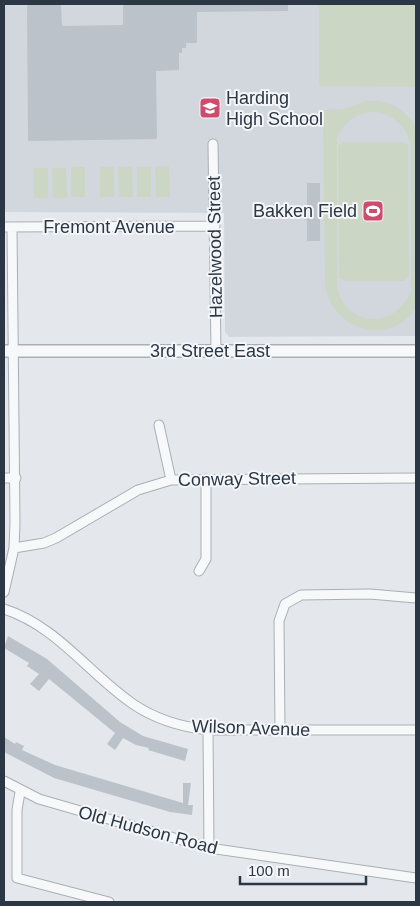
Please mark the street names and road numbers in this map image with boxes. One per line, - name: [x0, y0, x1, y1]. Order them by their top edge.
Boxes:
- street label: Hazelwood Street: [204, 176, 226, 318]
- street label: Fremont Avenue: [43, 217, 175, 237]
- street label: 3rd Street East: [150, 341, 270, 361]
- street label: Conway Street: [178, 468, 296, 490]
- street label: Wilson Avenue: [191, 716, 311, 740]
- street label: Old Hudson Road: [76, 802, 220, 858]

